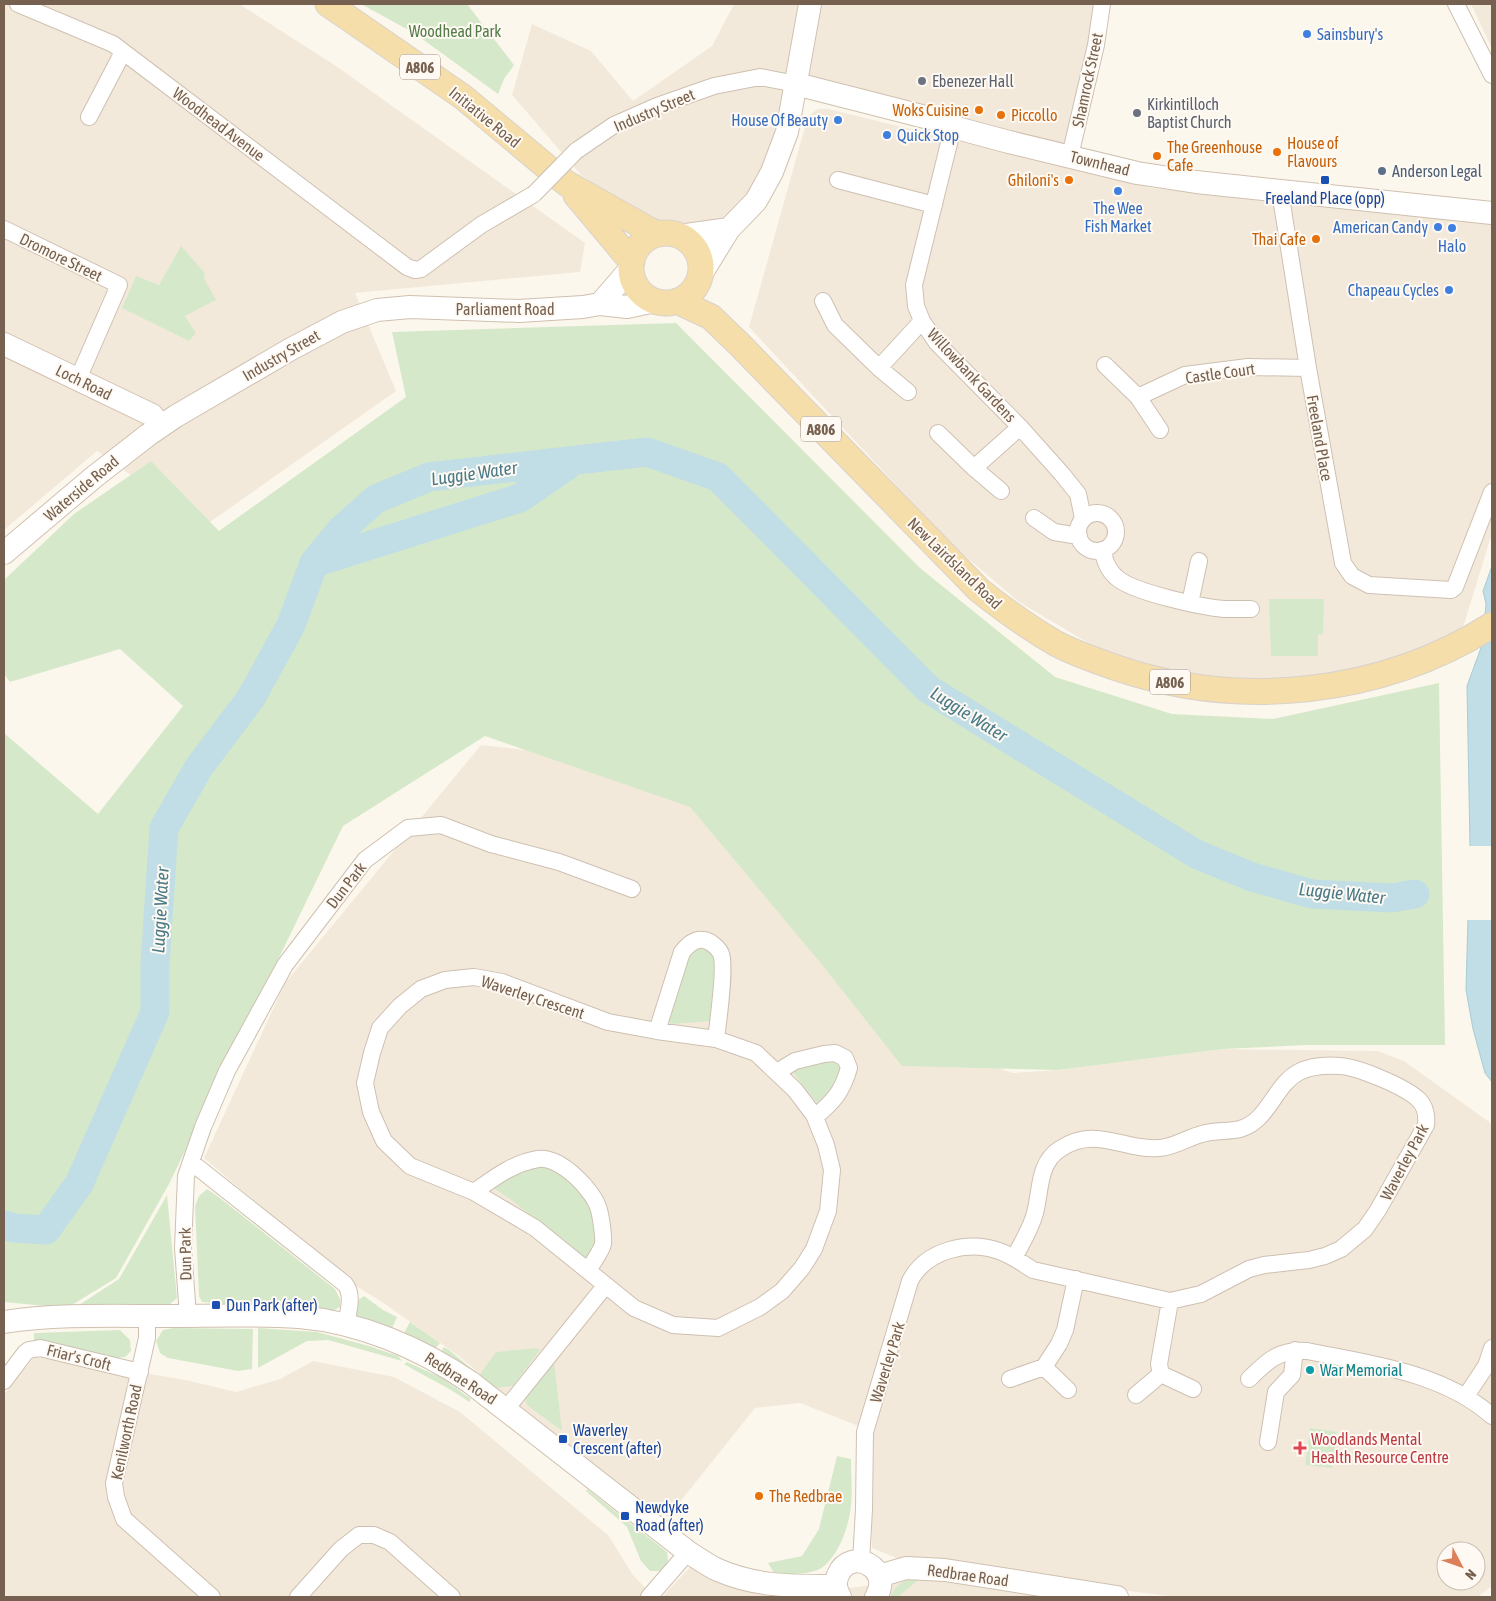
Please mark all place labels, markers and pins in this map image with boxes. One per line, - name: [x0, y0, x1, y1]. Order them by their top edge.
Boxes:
- place label: Sainsbury's: [1317, 25, 1383, 44]
- marker: Sainsbury's: [1301, 28, 1313, 40]
- place label: Ebenezer Hall: [932, 72, 1014, 90]
- marker: Ebenezer Hall: [916, 75, 928, 87]
- place label: Kirkintilloch Baptist Church: [1147, 95, 1231, 132]
- place label: Woks Cuisine: [893, 101, 969, 119]
- marker: Woks Cuisine: [973, 104, 985, 116]
- place label: Piccollo: [1011, 106, 1057, 124]
- marker: Kirkintilloch Baptist Church: [1131, 107, 1143, 119]
- marker: Piccollo: [995, 109, 1007, 121]
- place label: House Of Beauty: [731, 111, 828, 130]
- marker: House Of Beauty: [832, 114, 844, 126]
- place label: Quick Stop: [897, 126, 959, 145]
- marker: Quick Stop: [881, 129, 893, 141]
- place label: House of Flavours: [1287, 134, 1339, 170]
- place label: The Greenhouse Cafe: [1167, 138, 1262, 174]
- marker: House of Flavours: [1271, 146, 1283, 158]
- marker: The Greenhouse Cafe: [1151, 150, 1163, 162]
- place label: Anderson Legal: [1392, 162, 1483, 181]
- marker: Anderson Legal: [1376, 165, 1388, 177]
- place label: Ghiloni's: [1008, 171, 1059, 189]
- marker: Ghiloni's: [1063, 174, 1075, 186]
- marker: Freeland Place (opp): [1319, 174, 1331, 186]
- marker: The Wee Fish Market: [1112, 185, 1124, 197]
- place label: Freeland Place (opp): [1265, 189, 1385, 208]
- place label: The Wee Fish Market: [1084, 199, 1152, 235]
- place label: American Candy: [1333, 218, 1428, 237]
- marker: American Candy: [1432, 221, 1444, 233]
- marker: Halo: [1446, 222, 1458, 234]
- place label: Thai Cafe: [1252, 230, 1306, 248]
- marker: Thai Cafe: [1310, 233, 1322, 245]
- place label: Halo: [1438, 237, 1466, 255]
- place label: Chapeau Cycles: [1348, 281, 1439, 300]
- marker: Chapeau Cycles: [1443, 284, 1455, 296]
- place label: Dun Park (after): [226, 1296, 318, 1315]
- marker: Dun Park (after): [210, 1299, 222, 1311]
- place label: War Memorial: [1320, 1361, 1403, 1379]
- marker: War Memorial: [1304, 1364, 1316, 1376]
- place label: Waverley Crescent (after): [573, 1421, 662, 1458]
- place label: Woodlands Mental Health Resource Centre: [1311, 1430, 1449, 1466]
- marker: Waverley Crescent (after): [557, 1433, 569, 1445]
- marker: Woodlands Mental Health Resource Centre: [1293, 1441, 1307, 1455]
- place label: The Redbrae: [769, 1487, 842, 1505]
- marker: The Redbrae: [753, 1490, 765, 1502]
- place label: Newdyke Road (after): [635, 1498, 704, 1535]
- marker: Newdyke Road (after): [619, 1510, 631, 1522]

